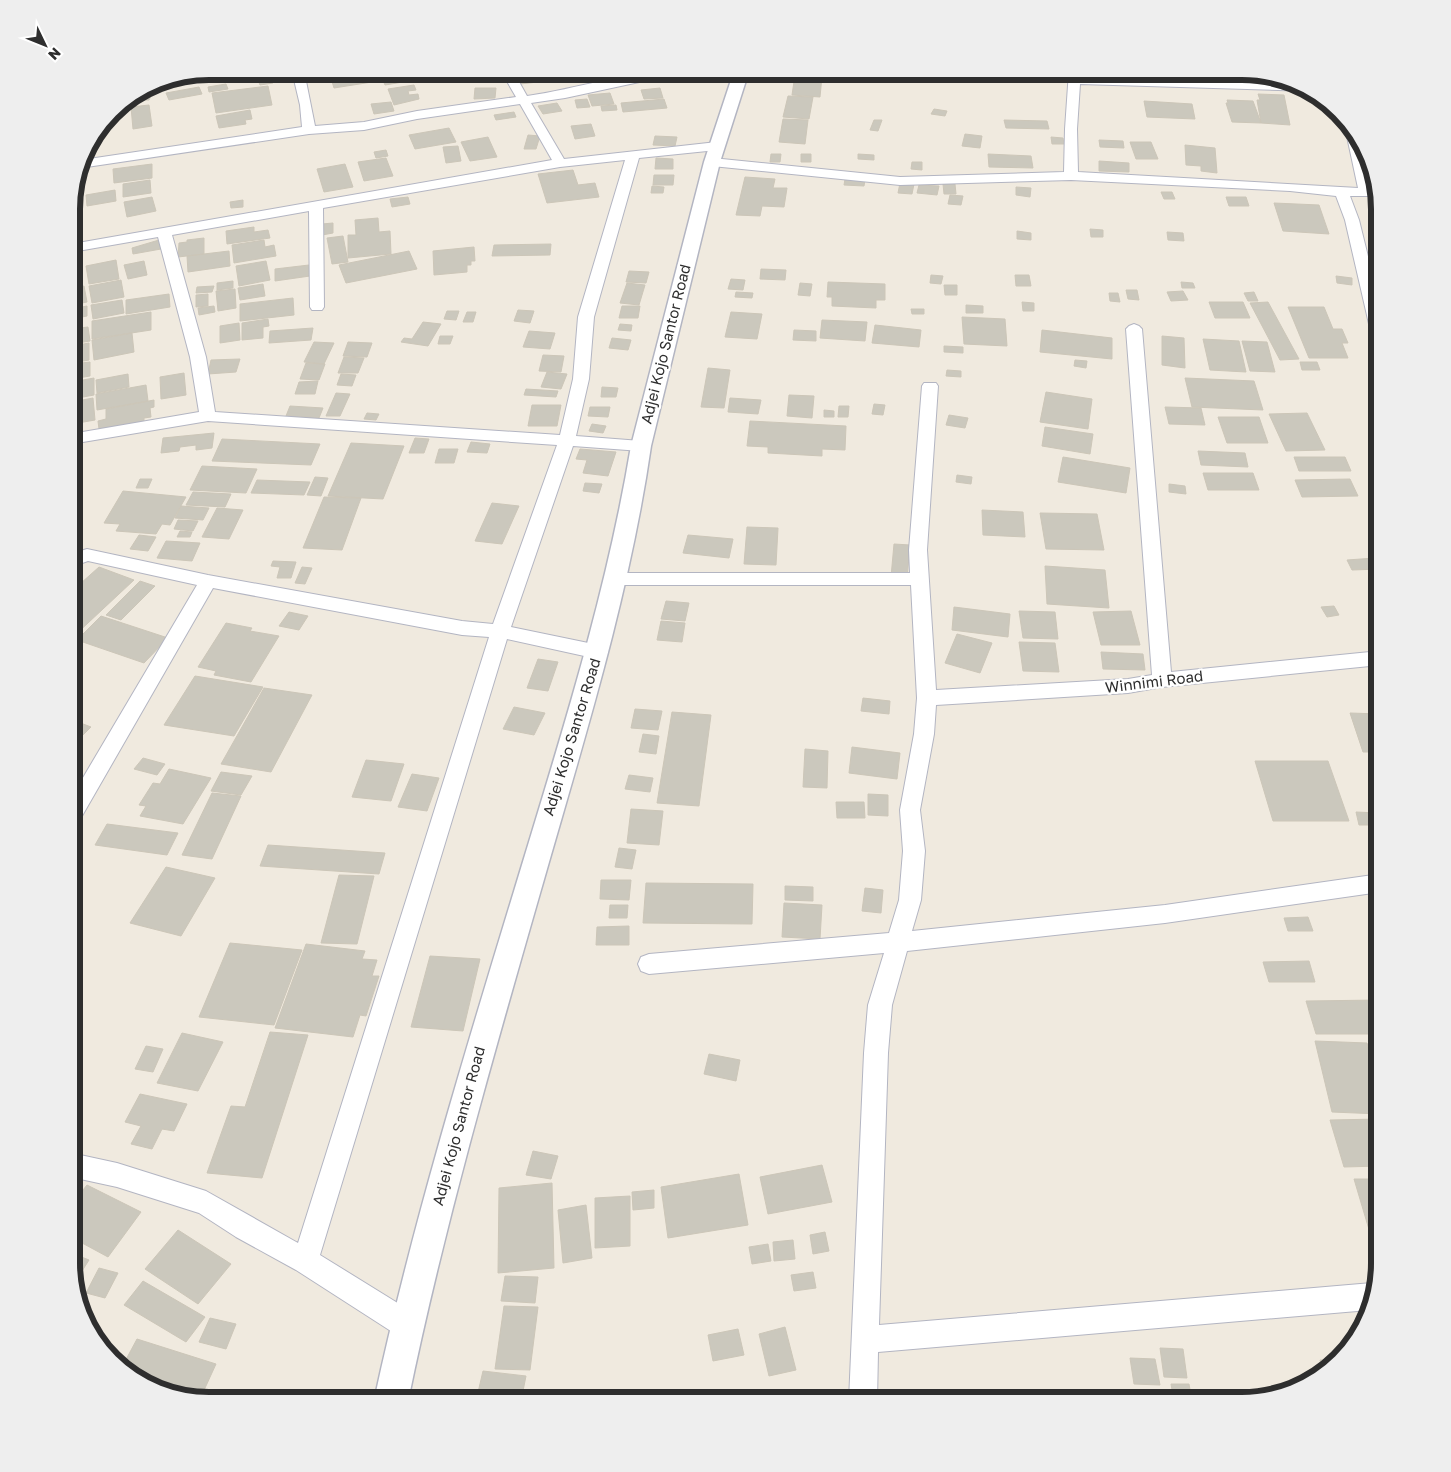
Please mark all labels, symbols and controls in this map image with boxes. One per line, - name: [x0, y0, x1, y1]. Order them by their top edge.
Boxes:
- north arrow: [20, 20, 70, 70]
- text: N: [45, 45, 65, 64]
- street label: Adjei Kojo Santor Road: [636, 262, 694, 425]
- street label: Adjei Kojo Santor Road: [538, 656, 604, 818]
- street label: Winnimi Road: [1104, 666, 1204, 696]
- street label: Adjei Kojo Santor Road: [428, 1044, 488, 1207]

